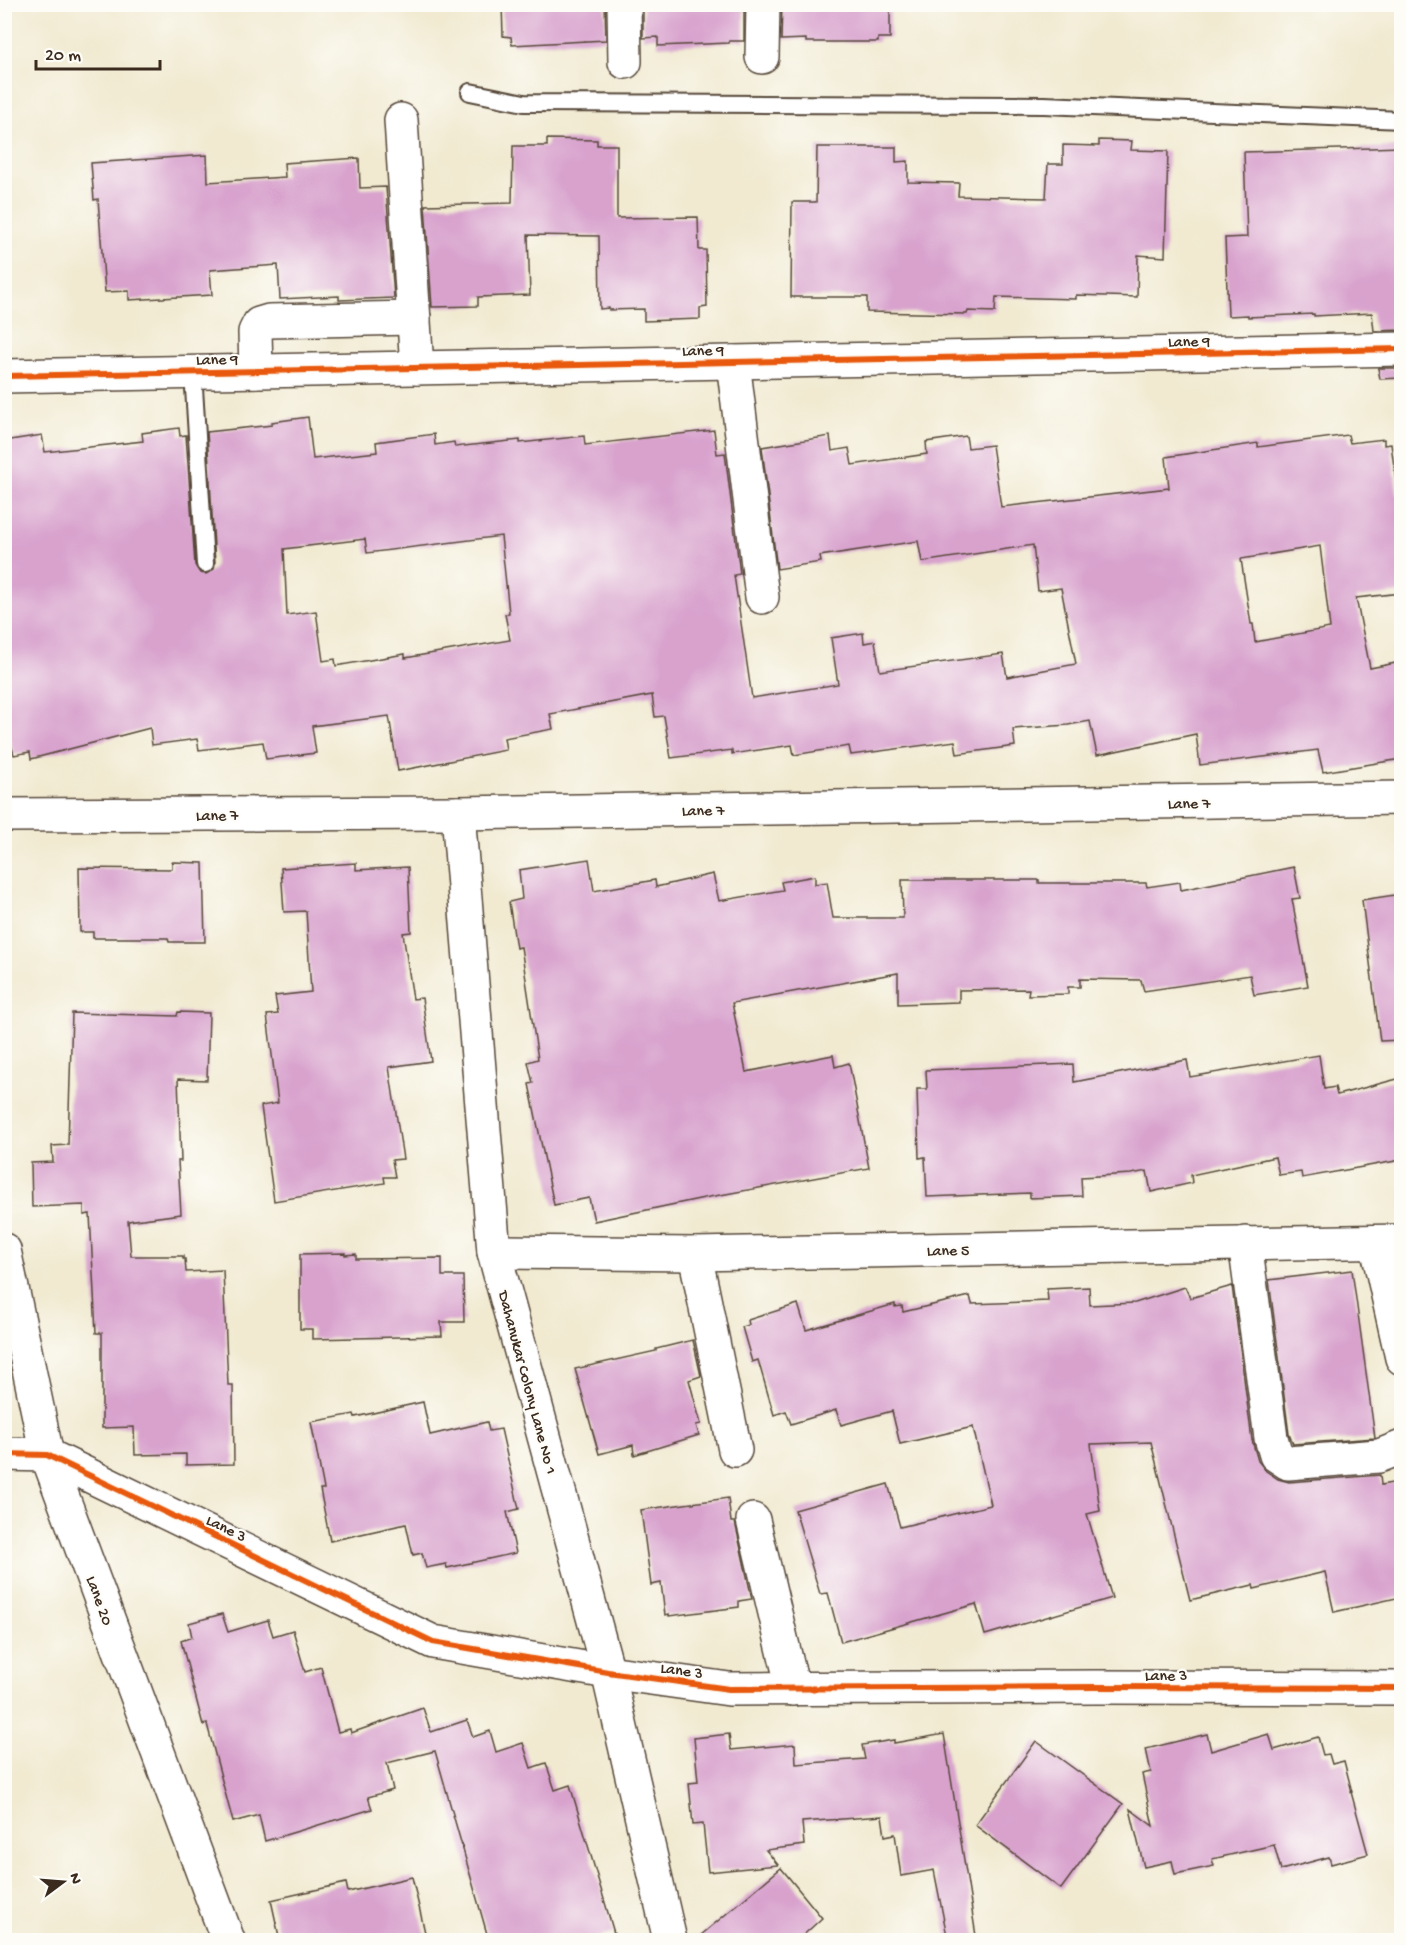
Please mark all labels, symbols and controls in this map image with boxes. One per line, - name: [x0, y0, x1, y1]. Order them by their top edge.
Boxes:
- scale bar: [36, 33, 160, 71]
- text: 20 m: [45, 46, 81, 67]
- street label: Lane 9: [1168, 334, 1210, 353]
- street label: Lane 9: [682, 343, 724, 362]
- street label: Lane 9: [196, 352, 238, 371]
- street label: Lane 7: [1168, 796, 1211, 815]
- street label: Lane 7: [682, 803, 725, 822]
- street label: Lane 7: [196, 808, 239, 827]
- street label: Lane 5: [926, 1243, 970, 1262]
- street label: Dahanukar Colony Lane No 1: [492, 1288, 559, 1477]
- street label: Lane 3: [202, 1512, 249, 1548]
- street label: Lane 20: [80, 1574, 115, 1629]
- street label: Lane 3: [659, 1660, 704, 1685]
- street label: Lane 3: [1145, 1668, 1187, 1687]
- north arrow: [33, 1852, 93, 1912]
- text: N: [63, 1871, 85, 1887]

